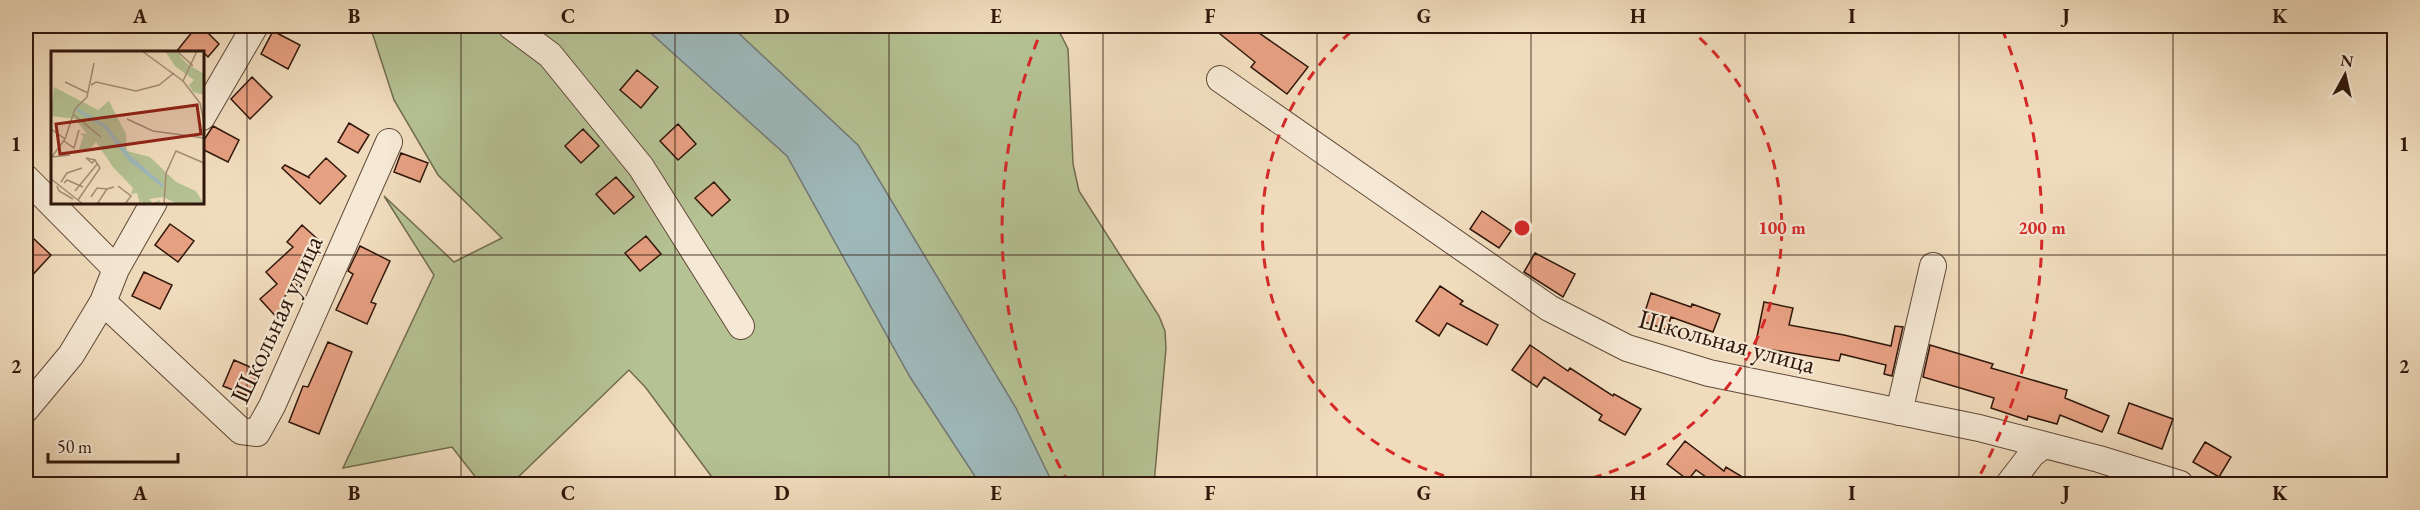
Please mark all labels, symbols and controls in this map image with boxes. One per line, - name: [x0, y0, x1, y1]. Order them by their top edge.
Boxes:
- text: A: [132, 3, 148, 29]
- text: B: [348, 3, 360, 29]
- text: C: [561, 3, 575, 29]
- text: D: [774, 3, 790, 29]
- text: E: [990, 3, 1002, 29]
- text: F: [1205, 3, 1216, 29]
- text: G: [1417, 3, 1431, 29]
- text: H: [1630, 3, 1646, 29]
- text: I: [1848, 3, 1856, 29]
- text: J: [2060, 3, 2070, 29]
- text: K: [2272, 3, 2288, 29]
- north arrow: [2315, 45, 2375, 105]
- text: N: [2339, 49, 2355, 72]
- inset map: [51, 51, 204, 204]
- text: 1: [11, 131, 21, 157]
- text: 1: [2399, 131, 2409, 157]
- text: 100 m: [1758, 216, 1806, 239]
- text: 200 m: [2018, 216, 2066, 239]
- centre of rings: [1512, 218, 1532, 238]
- street label: Школьная улица: [222, 229, 330, 409]
- street label: Школьная улица: [1635, 301, 1820, 381]
- text: 2: [11, 353, 22, 379]
- text: 2: [2399, 353, 2410, 379]
- scale bar: [48, 426, 178, 464]
- text: 50 m: [57, 435, 92, 458]
- text: A: [132, 480, 148, 506]
- text: B: [348, 480, 360, 506]
- text: C: [561, 480, 575, 506]
- text: D: [774, 480, 790, 506]
- text: E: [990, 480, 1002, 506]
- text: F: [1205, 480, 1216, 506]
- text: G: [1417, 480, 1431, 506]
- text: H: [1630, 480, 1646, 506]
- text: I: [1848, 480, 1856, 506]
- text: J: [2060, 480, 2070, 506]
- text: K: [2272, 480, 2288, 506]

